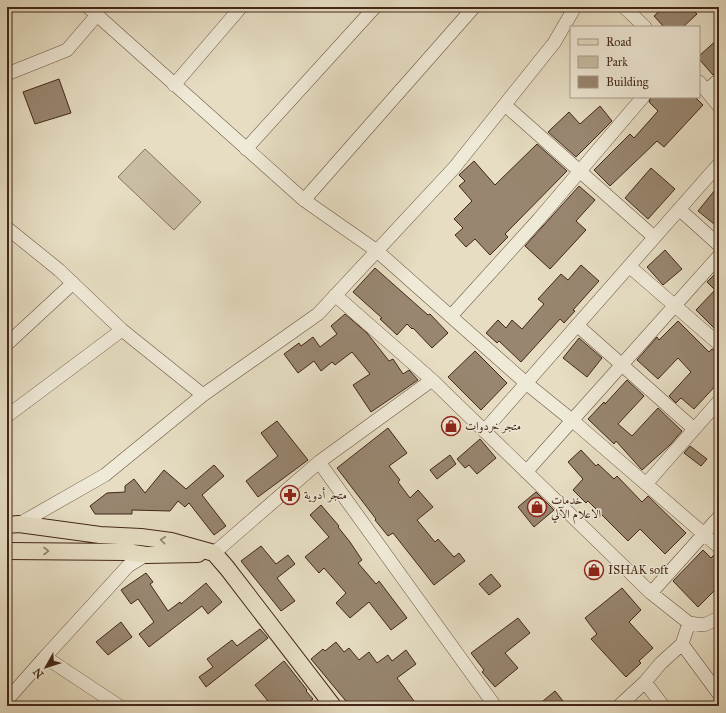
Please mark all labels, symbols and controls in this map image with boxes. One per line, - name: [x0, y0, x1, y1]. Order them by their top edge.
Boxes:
- legend: [570, 26, 700, 98]
- text: Road: [606, 35, 632, 49]
- text: Park: [606, 55, 628, 69]
- text: Building: [606, 75, 649, 90]
- shop icon: متجر خردوات: [440, 415, 462, 437]
- place label: متجر خردوات: [465, 419, 521, 434]
- pharmacy icon: متجر أدوية: [279, 484, 301, 506]
- place label: متجر أدوية: [304, 487, 347, 503]
- place label: خدمات الاعلام الآلي: [551, 493, 602, 525]
- shop icon: خدمات الاعلام الآلي: [526, 496, 548, 518]
- one-way arrow: [160, 535, 166, 544]
- one-way arrow: [43, 547, 49, 555]
- shop icon: ISHAK soft: [583, 559, 605, 581]
- place label: ISHAK soft: [608, 563, 669, 577]
- north arrow: [26, 647, 66, 687]
- text: N: [30, 665, 47, 681]

